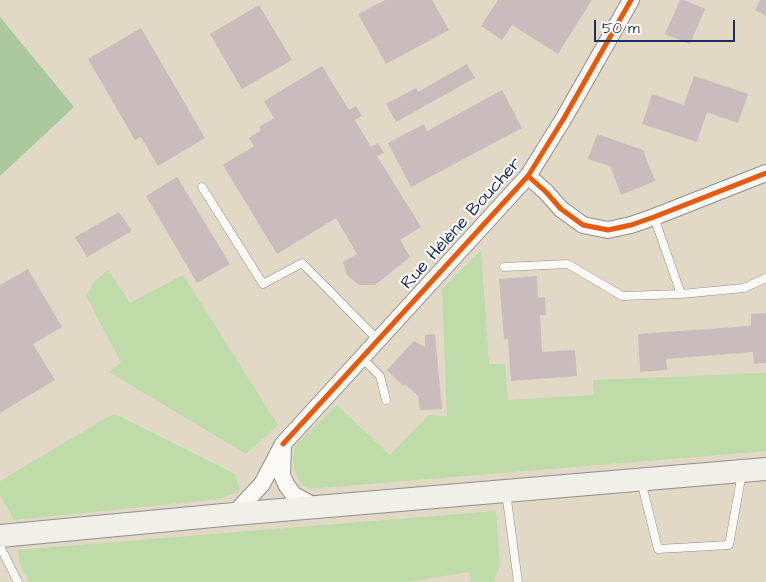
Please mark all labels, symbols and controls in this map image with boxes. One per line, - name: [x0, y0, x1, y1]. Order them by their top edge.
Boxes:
- scale bar: [596, 10, 737, 42]
- text: 50 m: [602, 18, 640, 39]
- street label: Rue Hélène Boucher: [397, 154, 527, 294]

